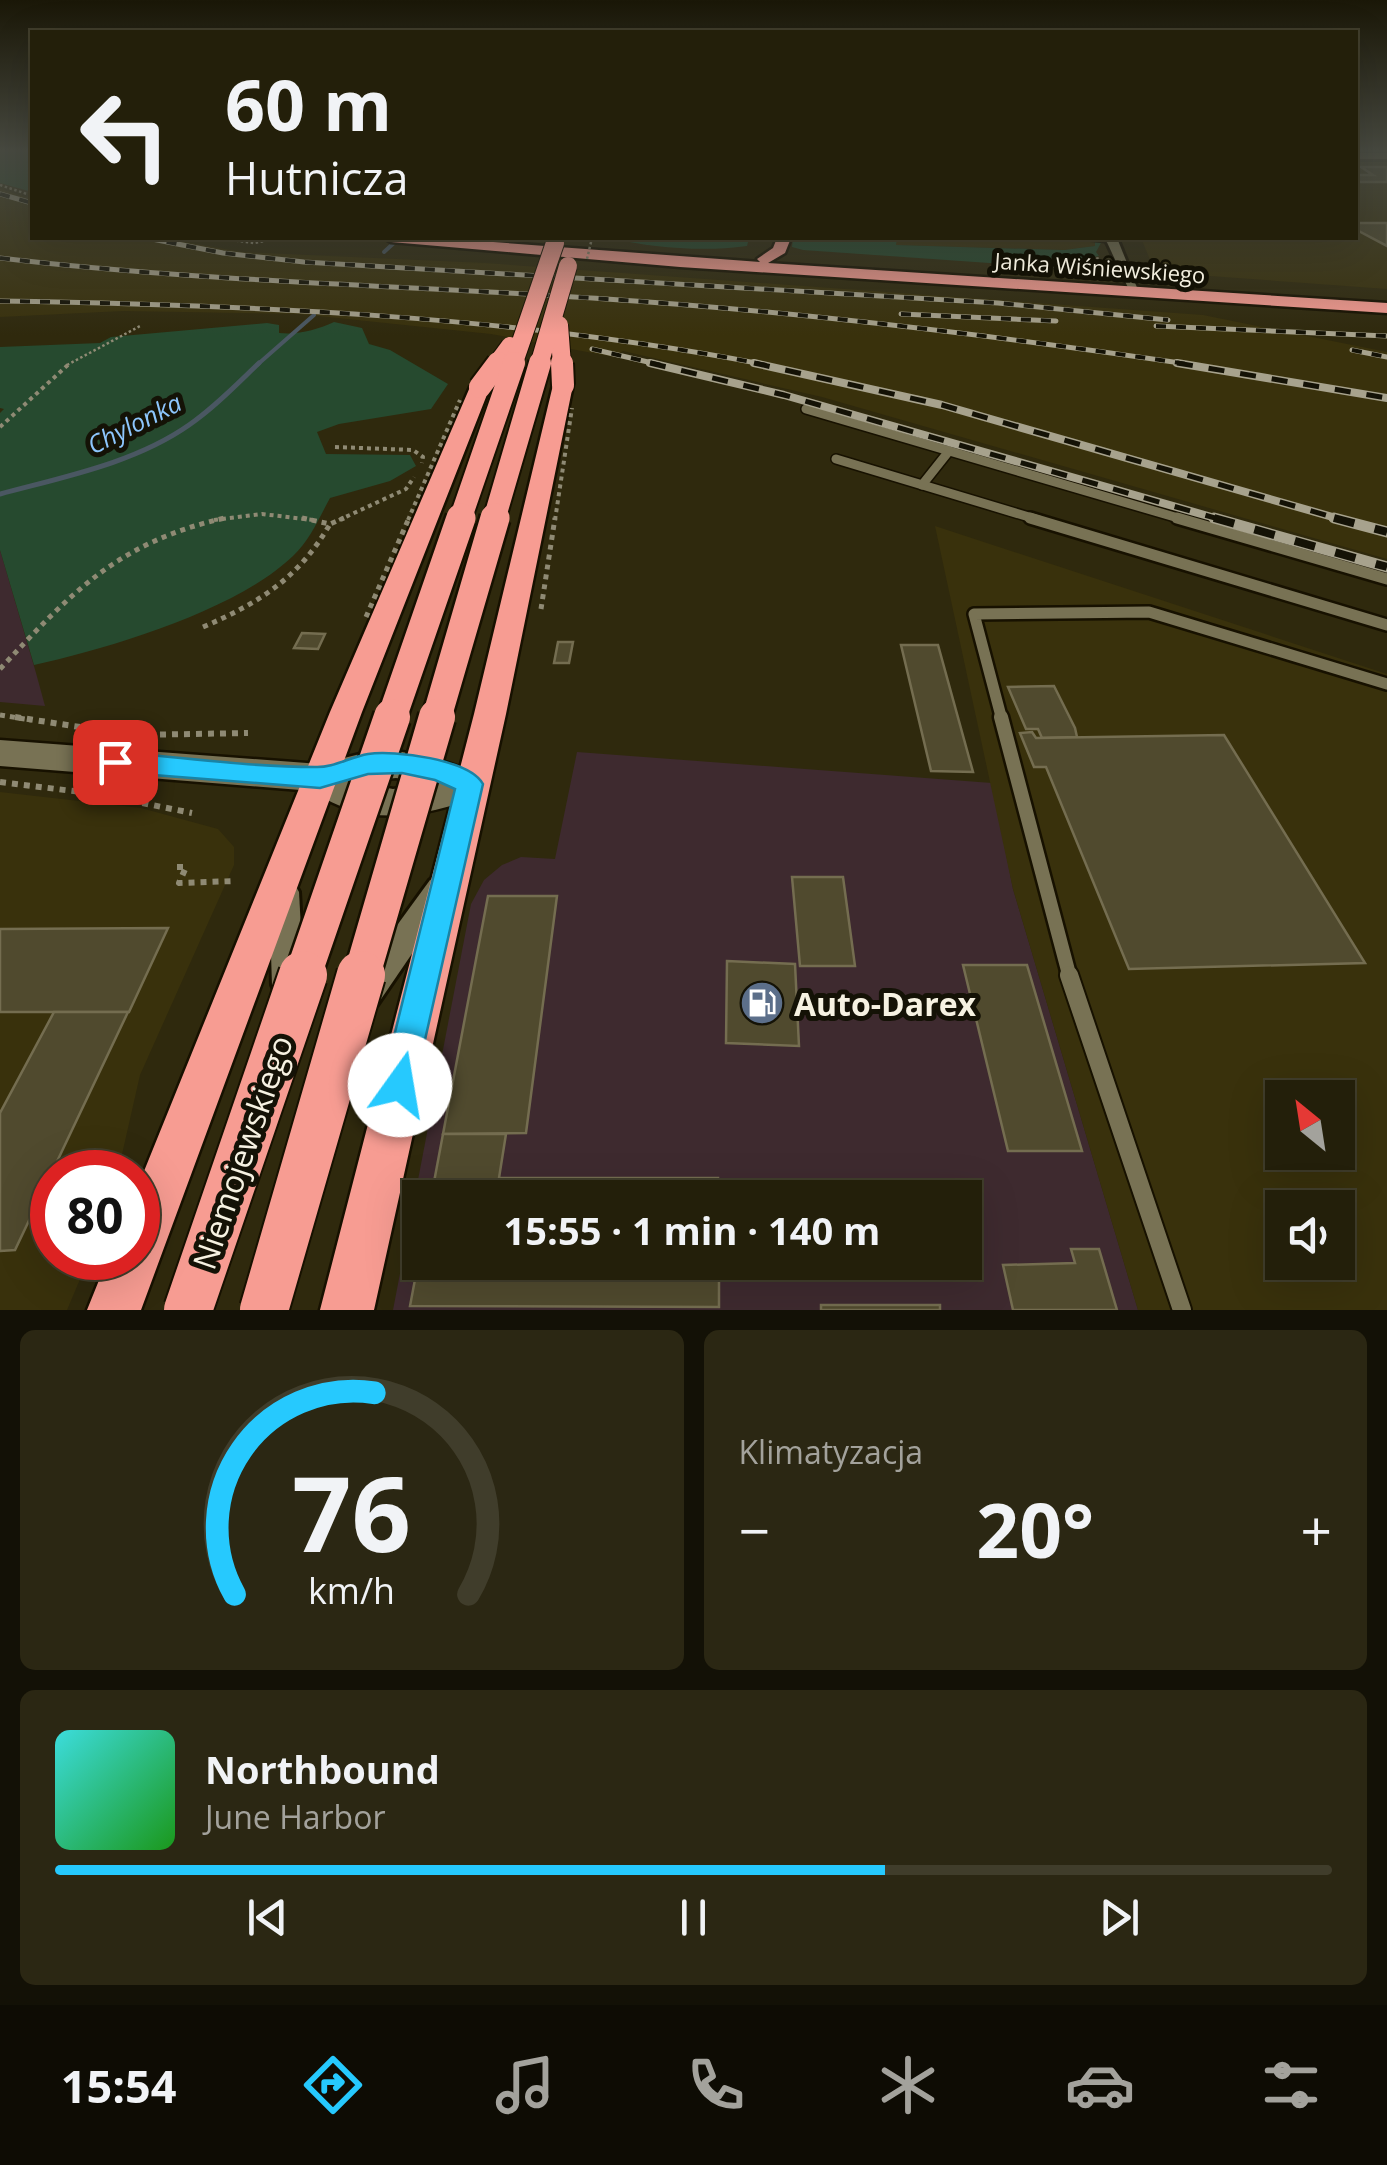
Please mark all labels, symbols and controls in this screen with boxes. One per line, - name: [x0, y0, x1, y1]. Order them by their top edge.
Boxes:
- text: 60 m: [225, 56, 392, 152]
- icon: left: [60, 70, 190, 200]
- text: Hutnicza: [225, 147, 408, 208]
- street label: Janka Wiśniewskiego: [992, 245, 1206, 289]
- water label: Chylonka: [81, 385, 187, 461]
- pin: [73, 720, 158, 805]
- icon: arrive: [88, 735, 143, 790]
- fuel station icon: Auto-Darex: [739, 980, 785, 1026]
- place label: Auto-Darex: [794, 982, 977, 1025]
- street label: Niemojewskiego: [182, 1029, 302, 1275]
- position arrow: [348, 1033, 452, 1137]
- north arrow: [1265, 1080, 1355, 1170]
- map controls: [1265, 1080, 1355, 1280]
- speed limit sign: 80: [30, 1150, 160, 1280]
- button: sound: [1265, 1190, 1355, 1280]
- text: 15:55 · 1 min · 140 m: [504, 1204, 880, 1256]
- text: Klimatyzacja: [739, 1430, 923, 1473]
- text: 76: [292, 1441, 411, 1582]
- text: 20°: [976, 1478, 1094, 1580]
- text: −: [739, 1492, 770, 1567]
- text: +: [1301, 1492, 1332, 1567]
- text: km/h: [308, 1566, 395, 1614]
- text: Northbound: [205, 1743, 440, 1795]
- text: June Harbor: [205, 1795, 385, 1838]
- icon: previous: [240, 1890, 295, 1945]
- icon: pause: [666, 1890, 721, 1945]
- icon: next: [1092, 1890, 1147, 1945]
- icon: directions: [298, 2050, 368, 2120]
- icon: music: [490, 2050, 560, 2120]
- icon: phone: [681, 2050, 751, 2120]
- icon: climate: [873, 2050, 943, 2120]
- icon: car: [1065, 2050, 1135, 2120]
- icon: filters: [1256, 2050, 1326, 2120]
- text: 15:54: [61, 2055, 177, 2116]

